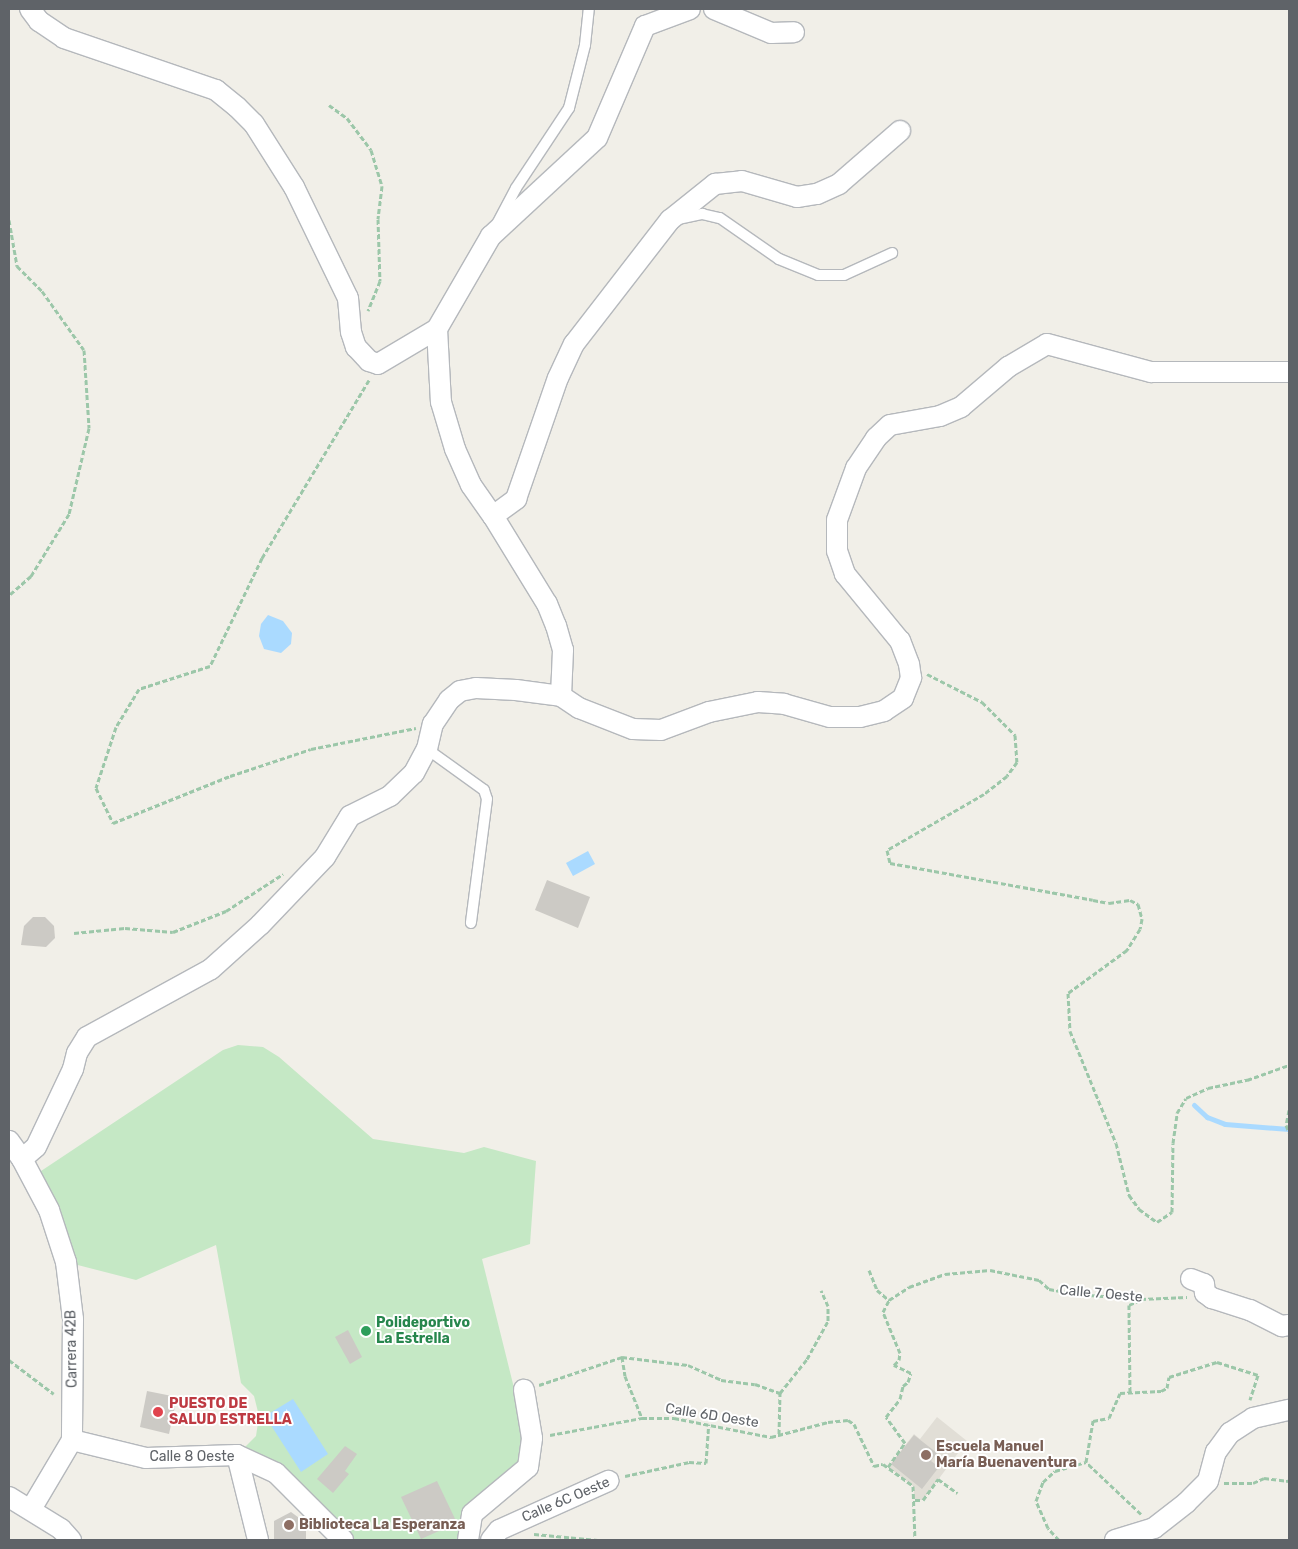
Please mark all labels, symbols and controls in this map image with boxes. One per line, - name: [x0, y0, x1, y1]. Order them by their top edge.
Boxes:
- street label: Calle 7 Oeste: [1059, 1282, 1143, 1306]
- street label: Carrera 42B: [63, 1310, 81, 1388]
- place label: Polideportivo La Estrella: [376, 1315, 470, 1348]
- marker: Polideportivo La Estrella: [360, 1325, 372, 1337]
- place label: PUESTO DE SALUD ESTRELLA: [169, 1396, 292, 1428]
- street label: Calle 6D Oeste: [664, 1400, 760, 1432]
- marker: PUESTO DE SALUD ESTRELLA: [151, 1405, 165, 1419]
- place label: Escuela Manuel María Buenaventura: [936, 1439, 1077, 1471]
- street label: Calle 8 Oeste: [149, 1449, 235, 1465]
- marker: Escuela Manuel María Buenaventura: [920, 1449, 932, 1461]
- street label: Calle 6C Oeste: [519, 1474, 613, 1526]
- place label: Biblioteca La Esperanza: [299, 1517, 466, 1533]
- marker: Biblioteca La Esperanza: [283, 1519, 295, 1531]

